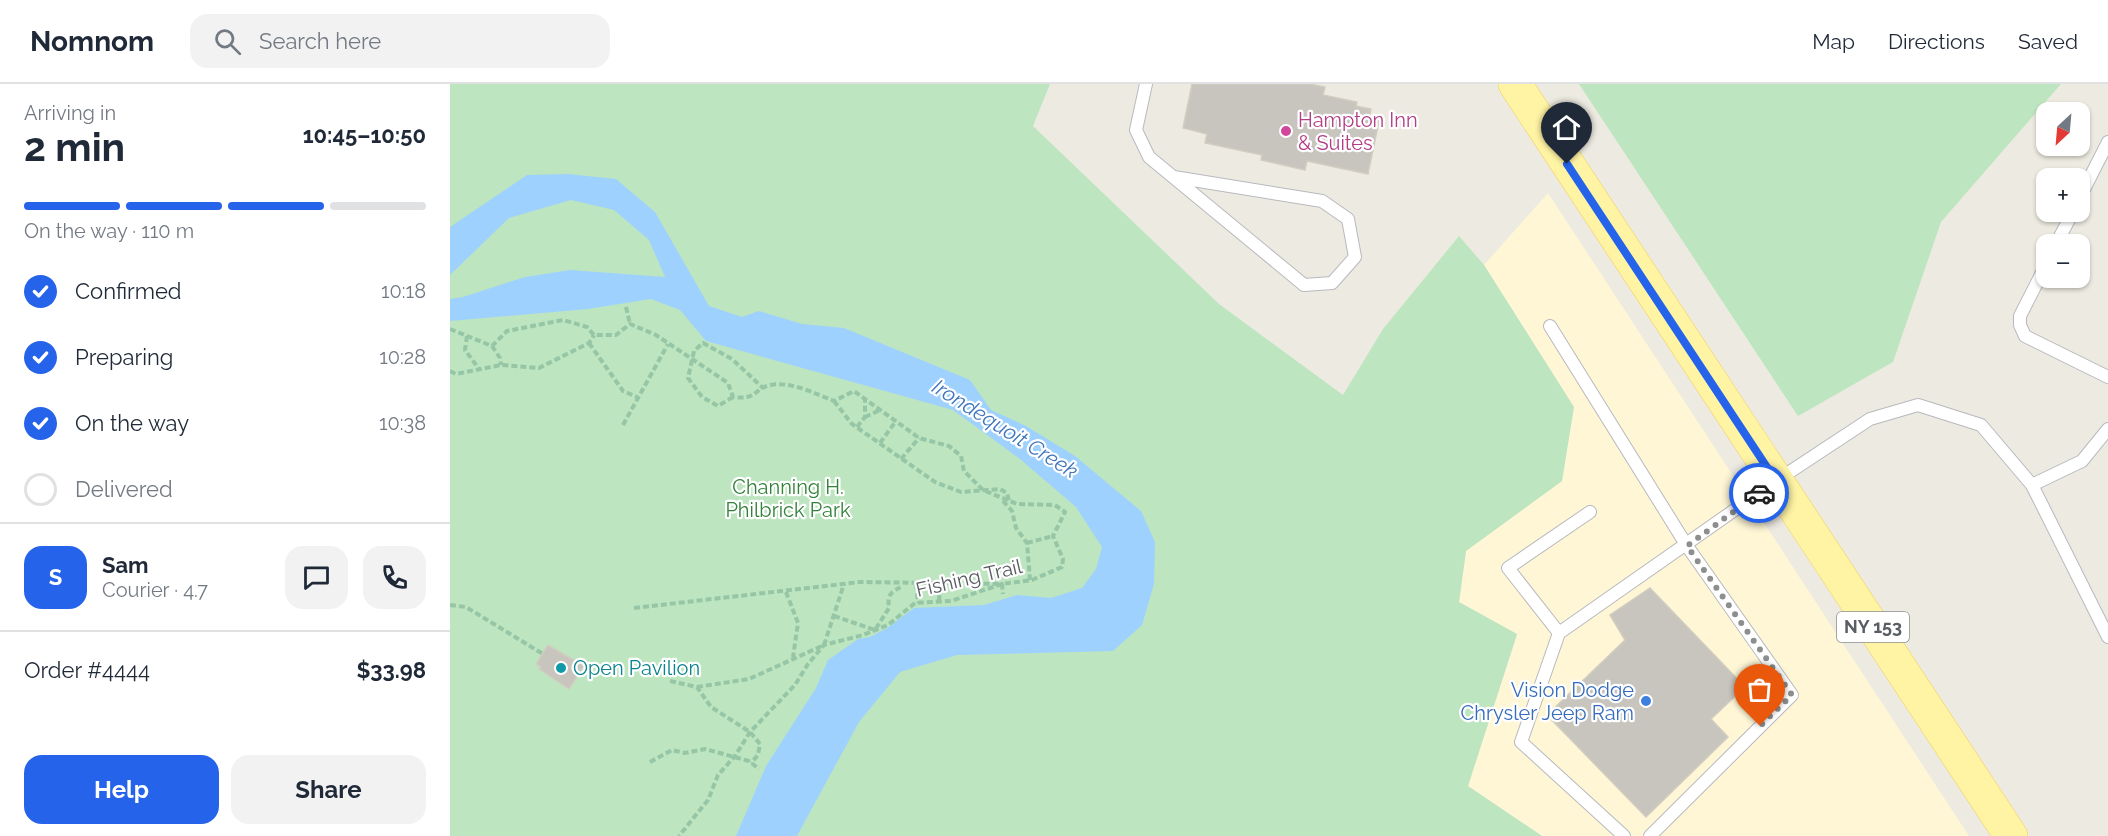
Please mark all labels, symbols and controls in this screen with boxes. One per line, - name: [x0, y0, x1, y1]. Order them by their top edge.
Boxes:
- search box: [190, 14, 610, 68]
- text: Nomnom: [30, 25, 154, 58]
- icon: search: [211, 25, 244, 58]
- text: Search here: [259, 28, 381, 54]
- text: Map: [1812, 29, 1855, 54]
- text: Directions: [1888, 29, 1985, 54]
- text: Saved: [2018, 29, 2078, 54]
- text: Arriving in: [24, 101, 116, 125]
- pin: [1541, 102, 1592, 164]
- north arrow: [2036, 102, 2090, 156]
- map controls: [2036, 102, 2090, 288]
- place label: Hampton Inn & Suites: [1298, 108, 1418, 155]
- icon: home: [1550, 111, 1583, 144]
- text: 10:45–10:50: [303, 122, 426, 148]
- text: 2 min: [24, 124, 125, 170]
- marker: Hampton Inn & Suites: [1279, 124, 1293, 138]
- button: +: [2036, 168, 2090, 222]
- text: On the way · 110 m: [24, 219, 194, 243]
- button: −: [2036, 234, 2090, 288]
- icon: check: [24, 275, 57, 308]
- text: Confirmed: [75, 278, 182, 304]
- text: 10:18: [381, 279, 426, 303]
- icon: check: [24, 341, 57, 374]
- text: Preparing: [75, 344, 173, 370]
- text: 10:28: [379, 345, 426, 369]
- water label: Irondequoit Creek: [928, 374, 1083, 483]
- icon: check: [24, 407, 57, 440]
- text: On the way: [75, 410, 189, 436]
- text: 10:38: [379, 411, 426, 435]
- courier: [1729, 463, 1789, 523]
- park label: Channing H. Philbrick Park: [725, 475, 851, 522]
- text: Delivered: [75, 476, 173, 502]
- icon: car: [1743, 477, 1776, 510]
- button: chat: [285, 546, 348, 609]
- button: phone: [363, 546, 426, 609]
- text: Sam: [102, 552, 149, 578]
- street label: Fishing Trail: [913, 554, 1025, 602]
- text: S: [49, 564, 62, 590]
- text: Courier · 4.7: [102, 578, 208, 602]
- road number: NY 153: [1837, 612, 1909, 642]
- place label: Open Pavilion: [573, 656, 700, 680]
- text: Order #4444: [24, 657, 150, 683]
- text: $33.98: [356, 657, 426, 683]
- marker: Open Pavilion: [554, 661, 568, 675]
- pin: [1734, 664, 1785, 726]
- icon: bag: [1743, 673, 1776, 706]
- place label: Vision Dodge Chrysler Jeep Ram: [1461, 678, 1634, 725]
- marker: Vision Dodge Chrysler Jeep Ram: [1639, 694, 1653, 708]
- button: Help: [24, 755, 219, 824]
- button: Share: [231, 755, 426, 824]

